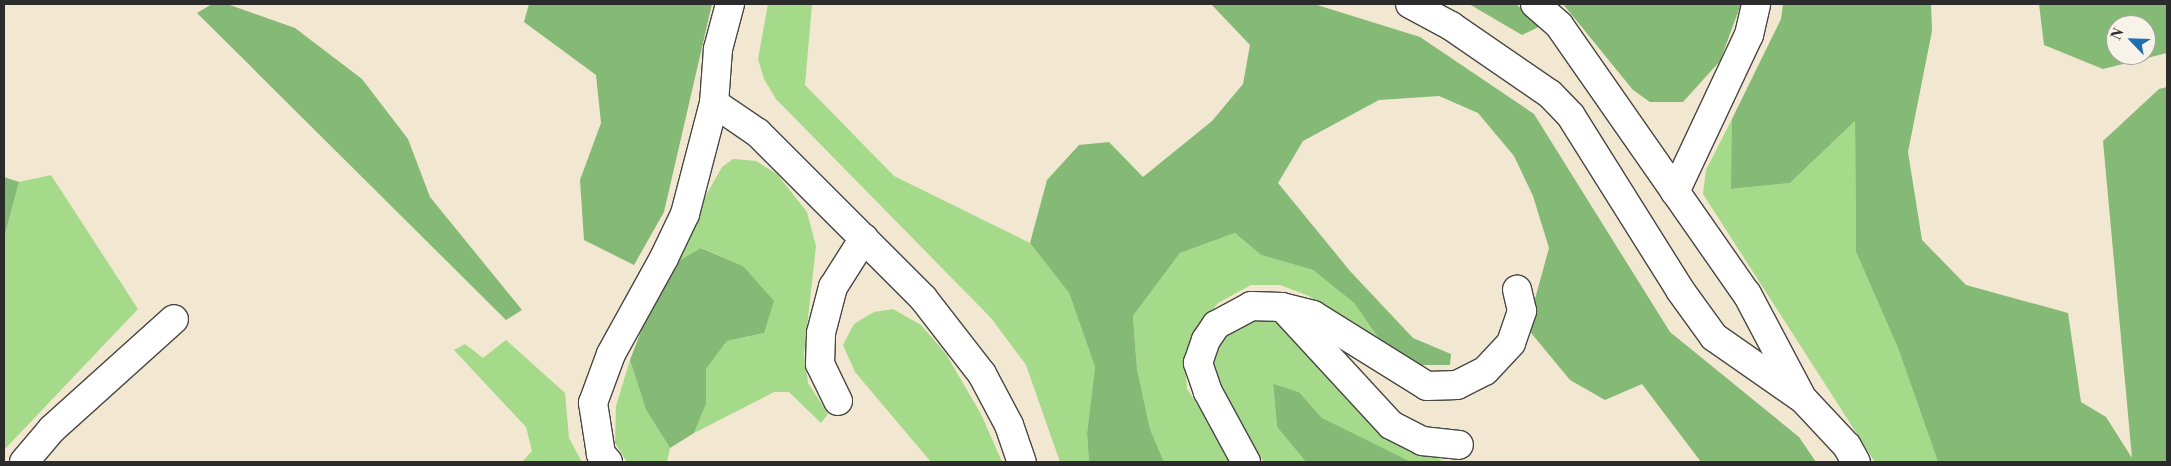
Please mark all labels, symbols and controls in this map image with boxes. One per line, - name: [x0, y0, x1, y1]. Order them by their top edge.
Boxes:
- north arrow: [2106, 15, 2156, 65]
- text: N: [2108, 26, 2129, 43]

